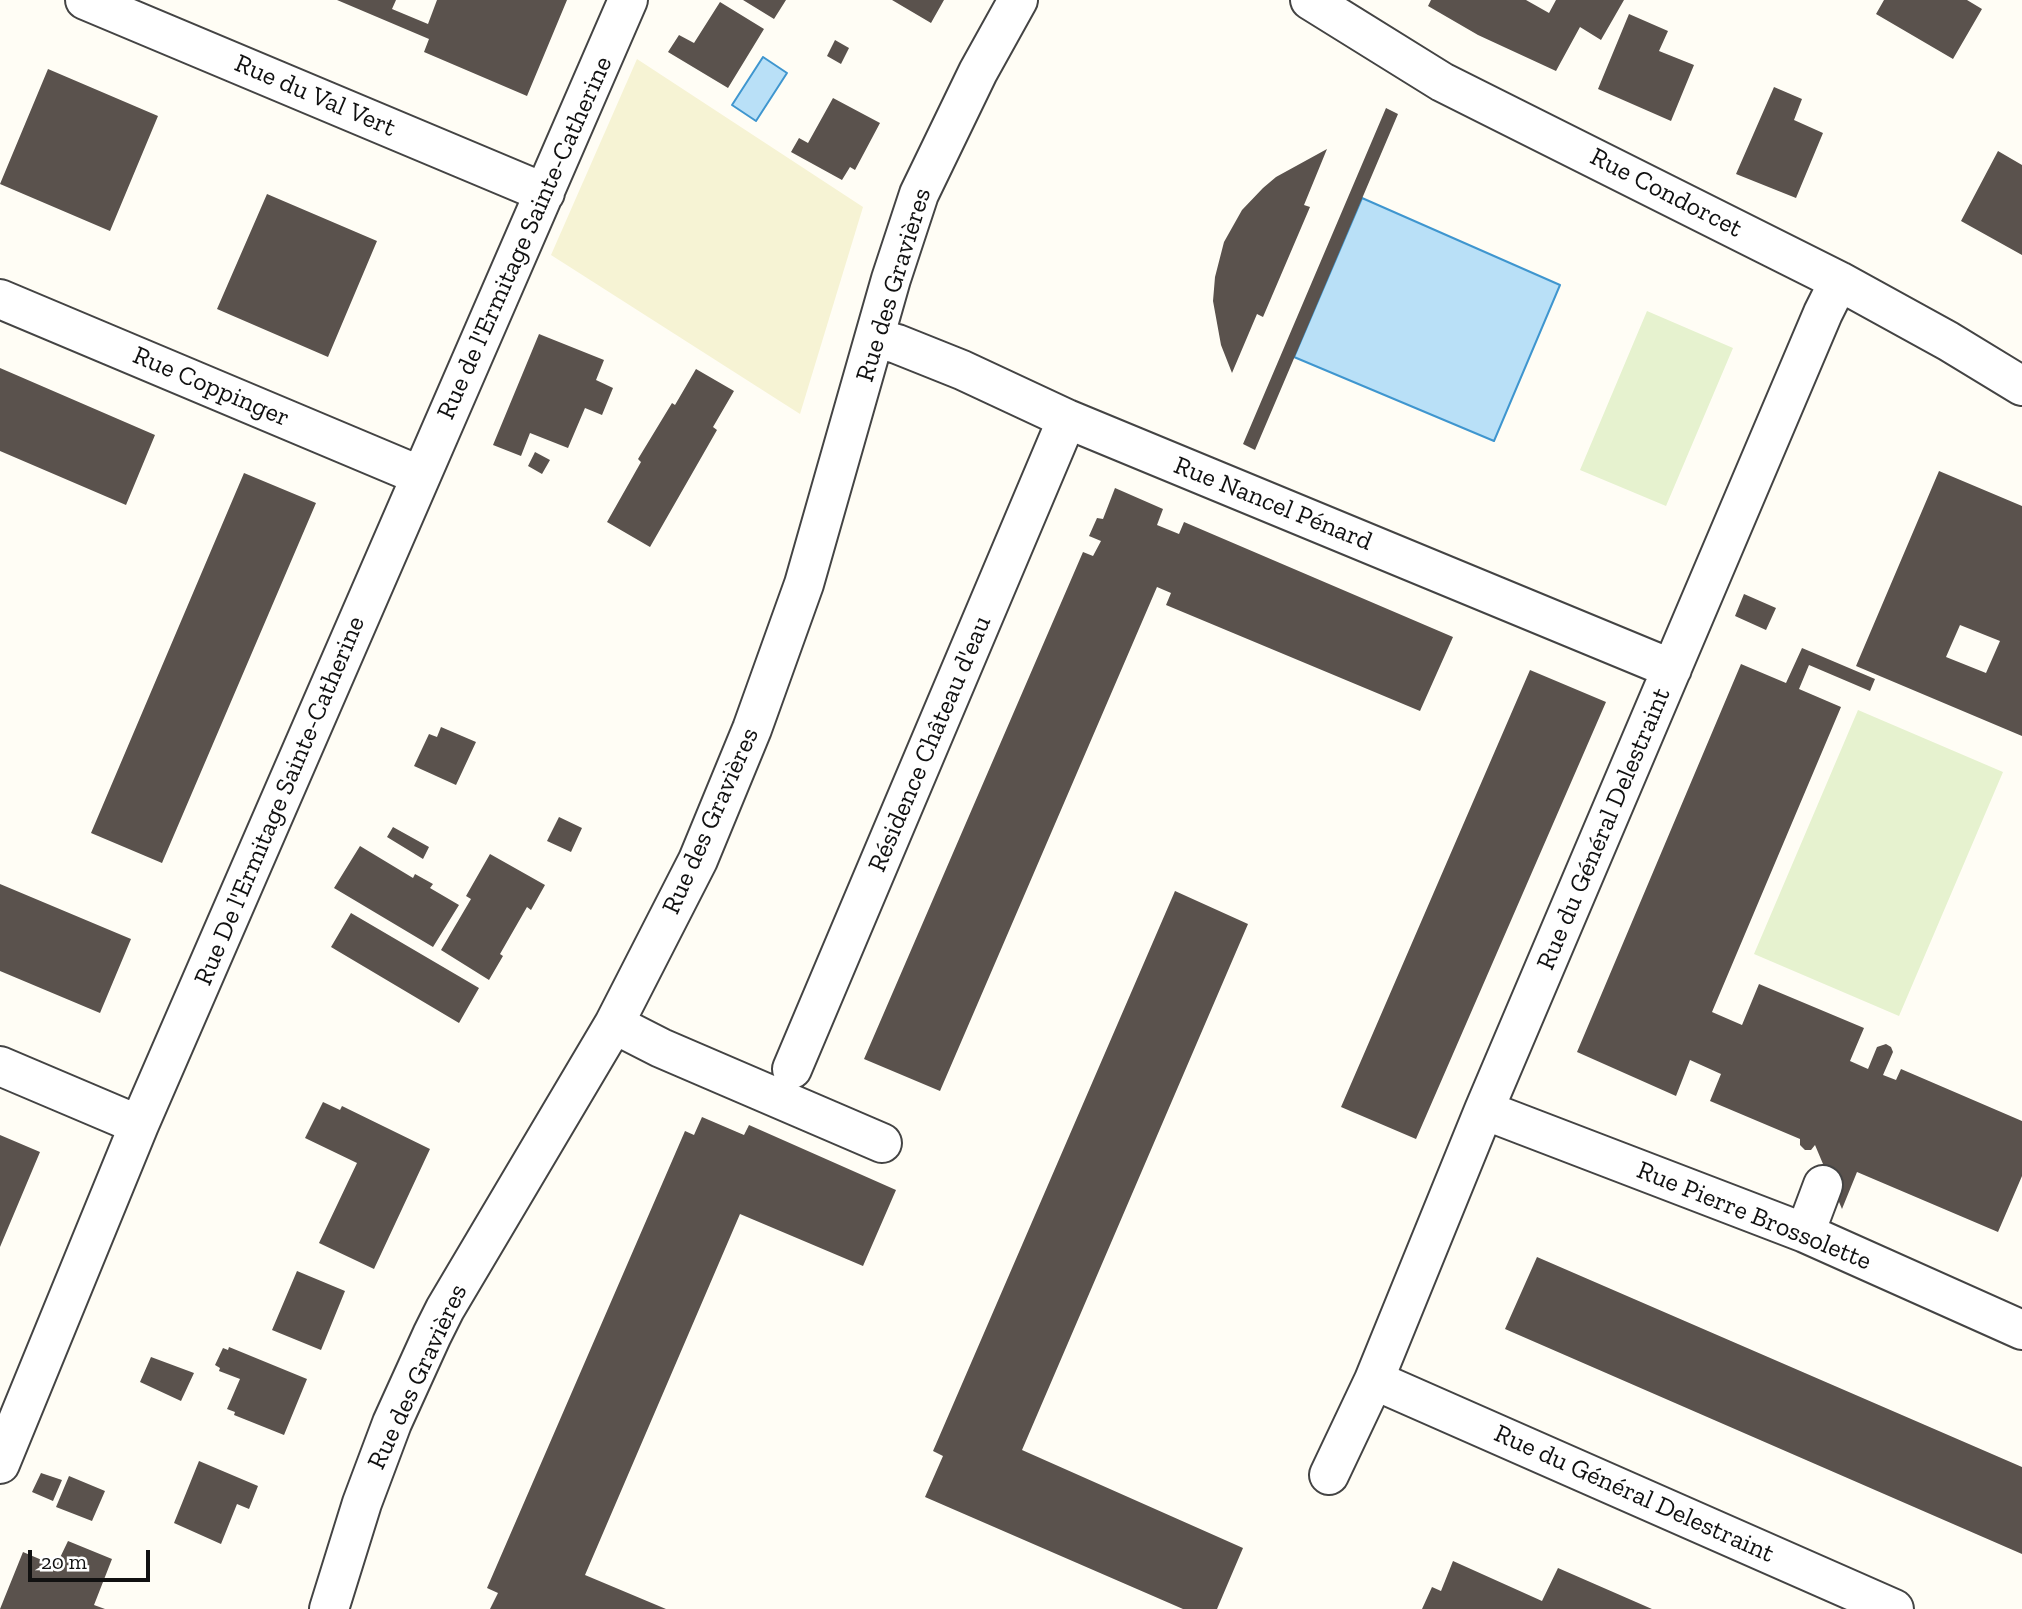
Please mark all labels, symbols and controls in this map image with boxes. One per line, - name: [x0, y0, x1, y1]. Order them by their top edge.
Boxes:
- street label: Rue du Val Vert: [230, 48, 400, 144]
- street label: Rue de l'Ermitage Sainte-Catherine: [431, 52, 619, 424]
- street label: Rue Condorcet: [1585, 141, 1747, 245]
- street label: Rue des Gravières: [850, 184, 938, 386]
- street label: Rue Coppinger: [128, 340, 294, 434]
- street label: Rue Nancel Pénard: [1169, 450, 1377, 558]
- street label: Résidence Château d'eau: [862, 611, 998, 877]
- street label: Rue De l'Ermitage Sainte-Catherine: [188, 612, 372, 990]
- street label: Rue du Général Delestraint: [1530, 683, 1678, 975]
- street label: Rue des Gravières: [656, 723, 766, 919]
- street label: Rue Pierre Brossolette: [1632, 1155, 1876, 1277]
- street label: Rue des Gravières: [361, 1279, 475, 1475]
- street label: Rue du Général Delestraint: [1489, 1418, 1779, 1570]
- scale bar: [32, 1536, 154, 1580]
- text: 20 m: [41, 1549, 87, 1574]

